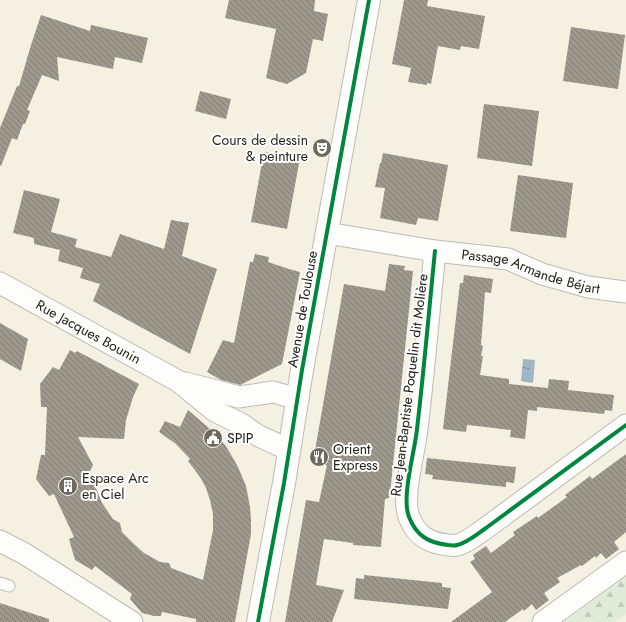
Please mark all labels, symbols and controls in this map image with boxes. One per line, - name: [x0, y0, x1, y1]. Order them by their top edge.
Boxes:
- place label: Cours de dessin & peinture: [212, 130, 308, 166]
- theatre icon: Cours de dessin & peinture: [311, 137, 333, 159]
- street label: Passage Armande Béjart: [461, 244, 602, 299]
- street label: Avenue de Toulouse: [282, 249, 322, 369]
- street label: Rue Jean-Baptiste Poquelin dit Molière: [385, 273, 433, 497]
- street label: Rue Jacques Bounin: [32, 295, 145, 369]
- public building icon: SPIP: [202, 427, 224, 449]
- place label: SPIP: [227, 428, 254, 448]
- place label: Orient Express: [333, 439, 378, 475]
- restaurant icon: Orient Express: [308, 446, 330, 468]
- place label: Espace Arc en Ciel: [82, 468, 149, 504]
- building icon: Espace Arc en Ciel: [57, 475, 79, 497]

